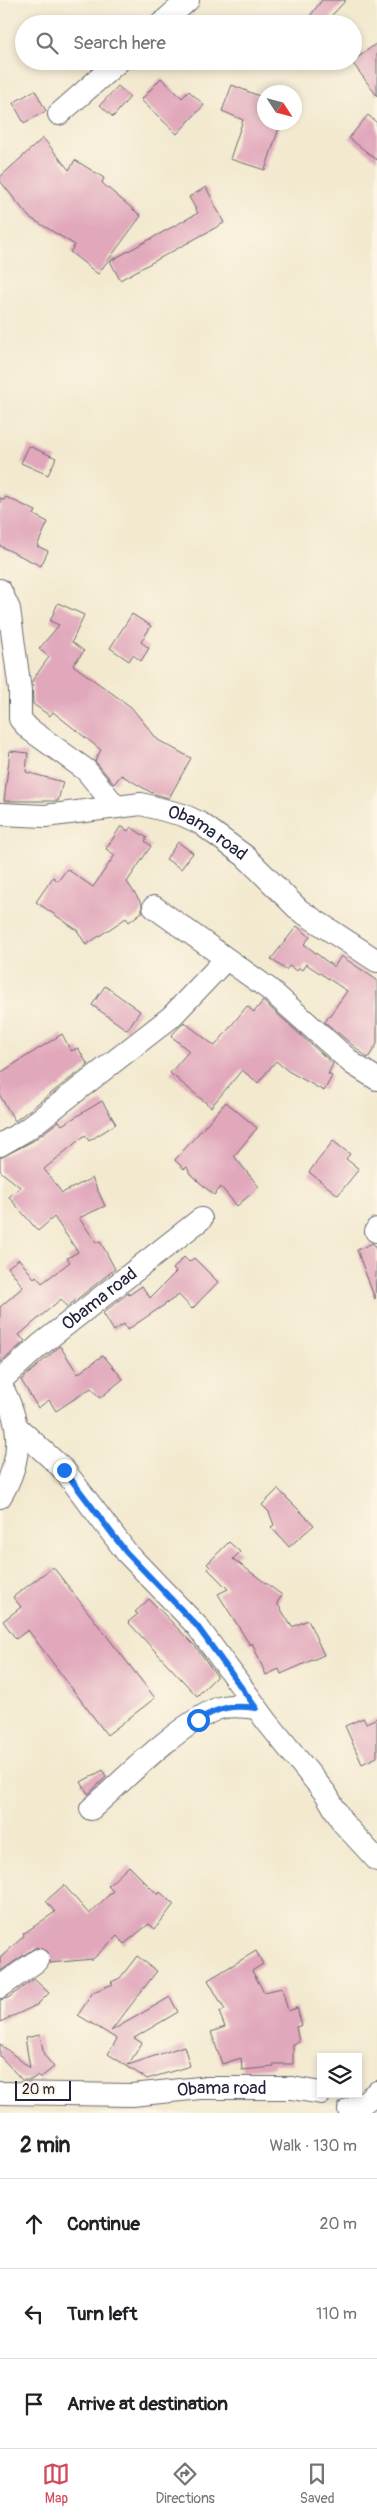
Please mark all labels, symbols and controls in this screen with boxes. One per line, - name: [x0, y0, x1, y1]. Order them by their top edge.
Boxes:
- search box: [15, 15, 362, 70]
- icon: search: [33, 29, 61, 57]
- text: Search here: [73, 31, 166, 55]
- north arrow: [257, 85, 302, 130]
- street label: Obama road: [165, 801, 252, 866]
- street label: Obama road: [57, 1262, 142, 1336]
- route end: [53, 1459, 76, 1482]
- route start: [187, 1709, 210, 1732]
- map controls: [317, 2053, 362, 2098]
- button: layers: [317, 2053, 362, 2098]
- street label: Obama road: [176, 2077, 267, 2102]
- scale bar: [15, 2078, 71, 2101]
- text: 20 m: [22, 2081, 55, 2098]
- text: 2 min: [20, 2132, 70, 2159]
- text: Walk · 130 m: [270, 2136, 357, 2156]
- icon: ahead: [20, 2210, 48, 2238]
- text: Continue: [67, 2212, 140, 2236]
- text: 20 m: [319, 2214, 357, 2234]
- icon: left: [20, 2300, 48, 2328]
- text: Turn left: [67, 2302, 137, 2326]
- text: 110 m: [316, 2304, 357, 2324]
- icon: arrive: [20, 2390, 48, 2418]
- text: Arrive at destination: [67, 2392, 228, 2416]
- tab: Map: [42, 2460, 70, 2507]
- tab: Directions: [155, 2460, 215, 2507]
- tab: Saved: [300, 2460, 335, 2507]

